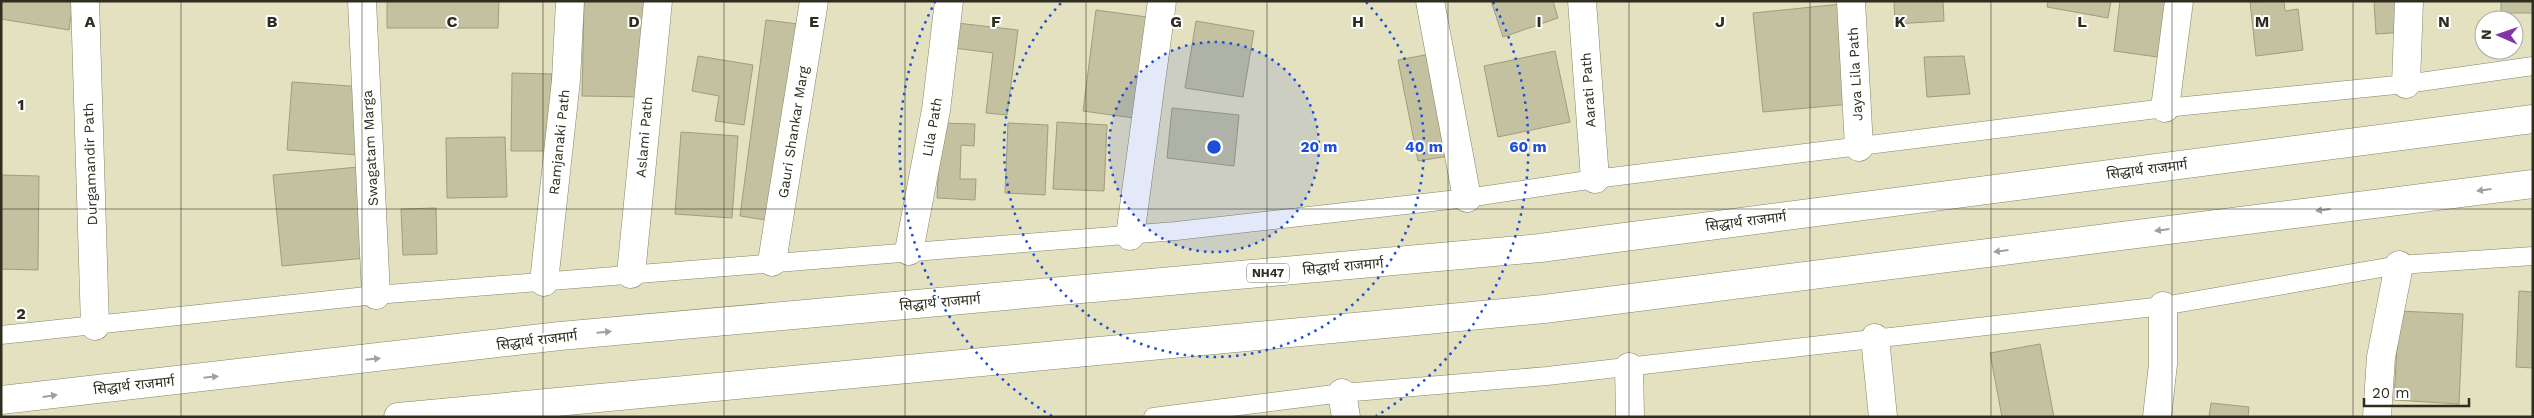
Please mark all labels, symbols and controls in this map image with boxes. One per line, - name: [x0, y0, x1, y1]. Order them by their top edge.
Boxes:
- north arrow: [2474, 10, 2524, 60]
- text: A: [85, 12, 96, 31]
- text: B: [267, 12, 278, 31]
- text: C: [447, 12, 458, 31]
- text: D: [628, 12, 640, 31]
- text: E: [809, 12, 819, 31]
- text: F: [991, 12, 1001, 31]
- text: G: [1170, 12, 1182, 31]
- text: H: [1352, 12, 1364, 31]
- text: I: [1536, 12, 1542, 31]
- text: J: [1715, 12, 1725, 31]
- text: K: [1894, 12, 1906, 31]
- text: L: [2077, 12, 2087, 31]
- text: M: [2255, 12, 2269, 31]
- text: N: [2438, 12, 2450, 31]
- street label: Jaya Lila Path: [1845, 27, 1865, 121]
- text: N: [2478, 29, 2494, 40]
- street label: Aarati Path: [1577, 52, 1599, 128]
- street label: Gauri Shankar Marg: [775, 64, 811, 199]
- street label: Ramjanaki Path: [546, 88, 572, 196]
- street label: Swagatam Marga: [359, 90, 381, 206]
- text: 1: [18, 95, 24, 114]
- street label: Aslami Path: [632, 96, 656, 178]
- street label: Lila Path: [919, 96, 945, 158]
- street label: Durgamandir Path: [80, 102, 100, 226]
- centre of rings: [1205, 138, 1223, 156]
- text: 20 m: [1300, 138, 1338, 156]
- text: 40 m: [1405, 138, 1443, 156]
- text: 60 m: [1509, 138, 1547, 156]
- street label: सिद्धार्थ राजमार्ग: [2106, 156, 2189, 182]
- one-way arrow: [2476, 186, 2492, 194]
- one-way arrow: [2315, 206, 2331, 214]
- street label: सिद्धार्थ राजमार्ग: [1705, 208, 1788, 234]
- one-way arrow: [2154, 226, 2170, 234]
- one-way arrow: [1992, 247, 2008, 255]
- street label: सिद्धार्थ राजमार्ग: [1302, 254, 1385, 278]
- road number: NH47: [1247, 264, 1289, 282]
- street label: सिद्धार्थ राजमार्ग: [899, 290, 982, 314]
- text: 2: [16, 304, 26, 323]
- street label: सिद्धार्थ राजमार्ग: [496, 327, 579, 353]
- one-way arrow: [596, 328, 612, 336]
- one-way arrow: [365, 355, 381, 363]
- street label: सिद्धार्थ राजमार्ग: [93, 373, 176, 397]
- one-way arrow: [203, 373, 219, 381]
- scale bar: [2364, 376, 2469, 408]
- text: 20 m: [2372, 384, 2410, 402]
- one-way arrow: [42, 391, 58, 399]

